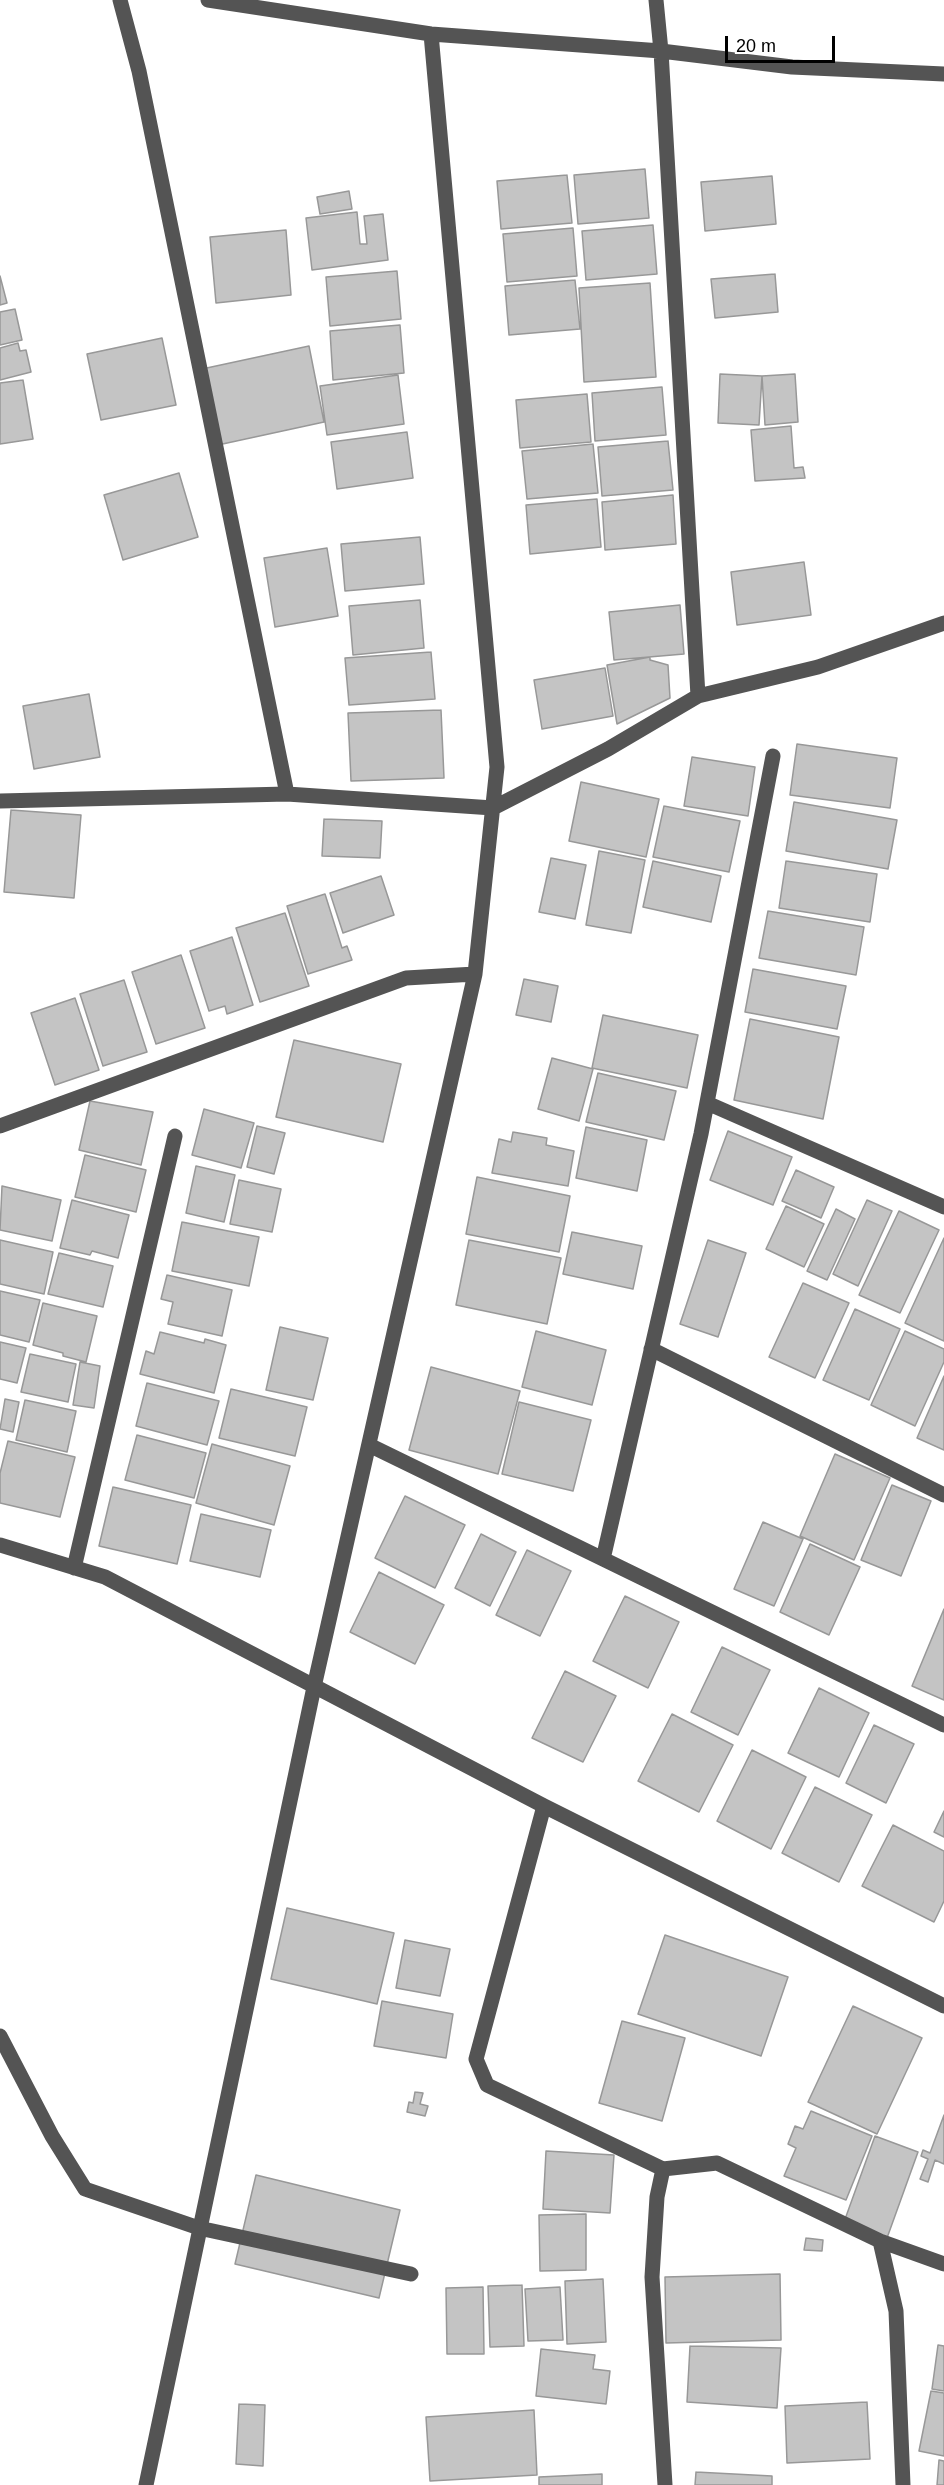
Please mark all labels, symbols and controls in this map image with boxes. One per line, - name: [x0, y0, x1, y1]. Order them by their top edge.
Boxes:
- scale bar: [728, 24, 838, 62]
- text: 20 m: [736, 36, 776, 56]

